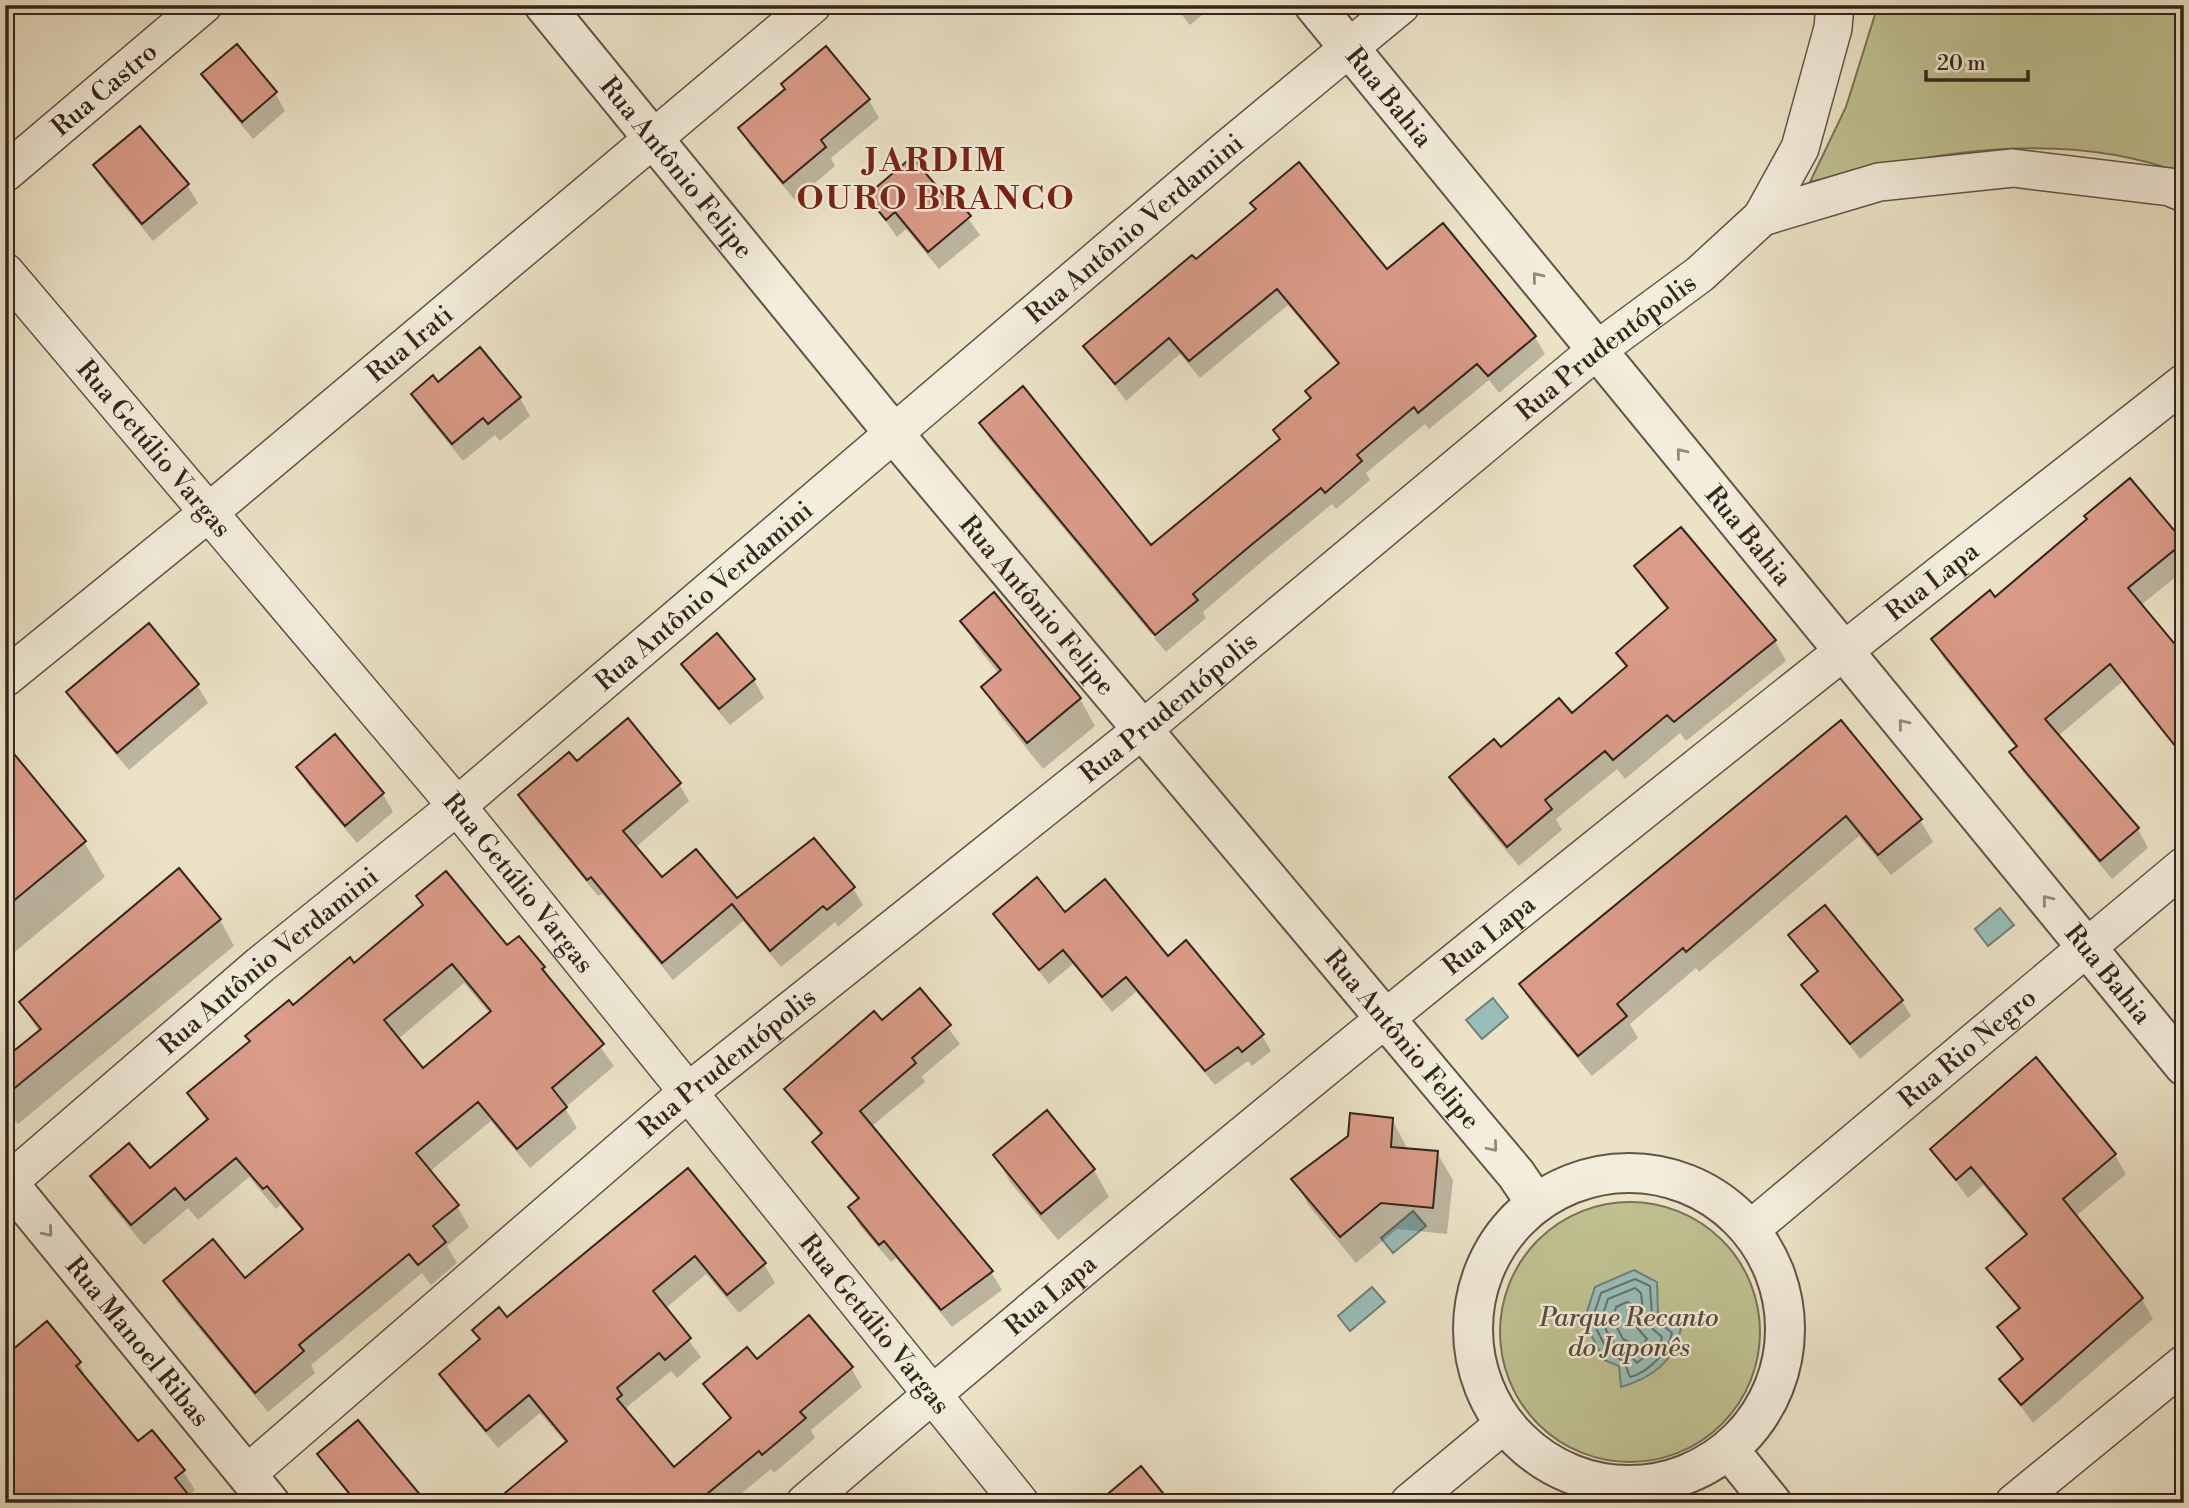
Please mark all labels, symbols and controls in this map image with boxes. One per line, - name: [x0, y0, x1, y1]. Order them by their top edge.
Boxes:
- street label: Rua Castro: [45, 36, 164, 143]
- scale bar: [1926, 38, 2028, 82]
- street label: Rua Bahia: [1338, 41, 1440, 155]
- text: 20 m: [1937, 51, 1986, 77]
- street label: Rua Antônio Felipe: [592, 71, 760, 266]
- street label: Rua Antônio Verdamini: [1019, 127, 1250, 331]
- district label: JARDIM OURO BRANCO: [796, 141, 1076, 220]
- street label: Rua Prudentópolis: [1510, 267, 1703, 428]
- one-way arrow: [1533, 273, 1545, 286]
- street label: Rua Irati: [360, 299, 460, 390]
- street label: Rua Getúlio Vargas: [69, 354, 238, 544]
- one-way arrow: [1677, 449, 1689, 462]
- street label: Rua Bahia: [1698, 480, 1799, 593]
- street label: Rua Antônio Verdamini: [589, 495, 820, 698]
- street label: Rua Antônio Felipe: [952, 509, 1122, 702]
- street label: Rua Lapa: [1879, 535, 1986, 629]
- street label: Rua Prudentópolis: [1074, 626, 1264, 790]
- one-way arrow: [1899, 720, 1911, 733]
- street label: Rua Getúlio Vargas: [436, 786, 600, 980]
- street label: Rua Antônio Verdamini: [153, 861, 385, 1062]
- street label: Rua Lapa: [1436, 888, 1543, 982]
- one-way arrow: [2043, 895, 2056, 908]
- street label: Rua Bahia: [2057, 918, 2159, 1032]
- street label: Rua Antônio Felipe: [1317, 943, 1486, 1136]
- street label: Rua Prudentópolis: [632, 981, 823, 1145]
- street label: Rua Rio Negro: [1892, 982, 2043, 1115]
- one-way arrow: [1485, 1139, 1498, 1152]
- one-way arrow: [40, 1224, 53, 1236]
- street label: Rua Getúlio Vargas: [792, 1228, 957, 1421]
- street label: Rua Lapa: [999, 1247, 1104, 1343]
- street label: Rua Manoel Ribas: [58, 1251, 216, 1433]
- park label: Parque Recanto do Japonês: [1538, 1302, 1719, 1364]

